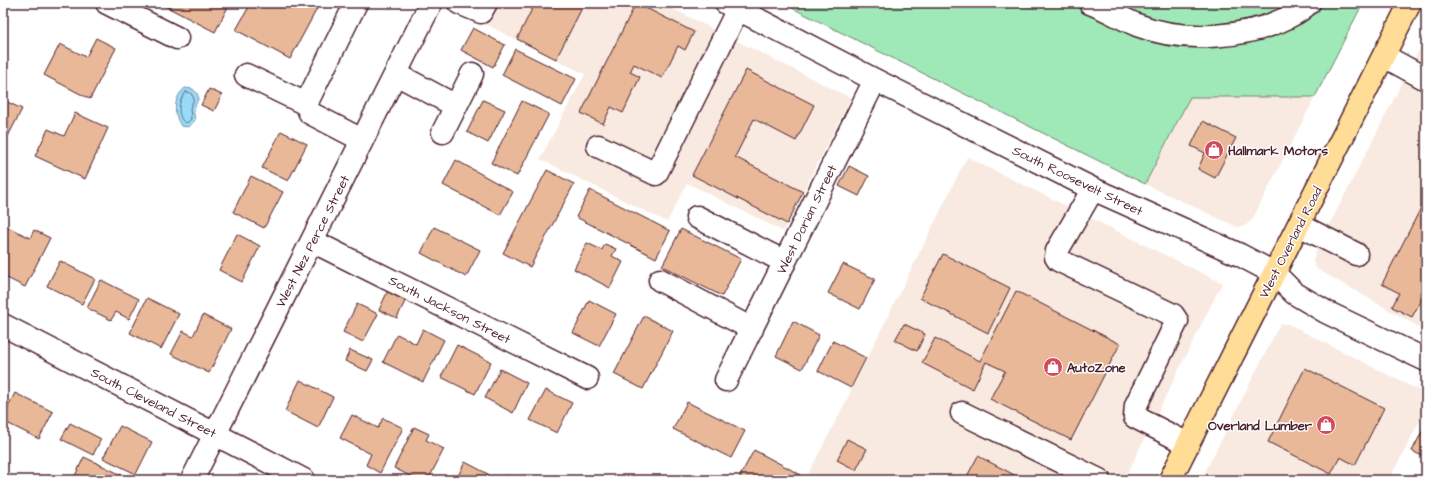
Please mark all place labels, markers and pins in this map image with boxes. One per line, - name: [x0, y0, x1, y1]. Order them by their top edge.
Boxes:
- shop icon: Hallmark Motors: [1203, 139, 1225, 161]
- place label: Hallmark Motors: [1228, 142, 1328, 160]
- shop icon: AutoZone: [1042, 356, 1064, 378]
- place label: AutoZone: [1067, 359, 1126, 377]
- shop icon: Overland Lumber: [1315, 414, 1337, 436]
- place label: Overland Lumber: [1208, 417, 1313, 435]

